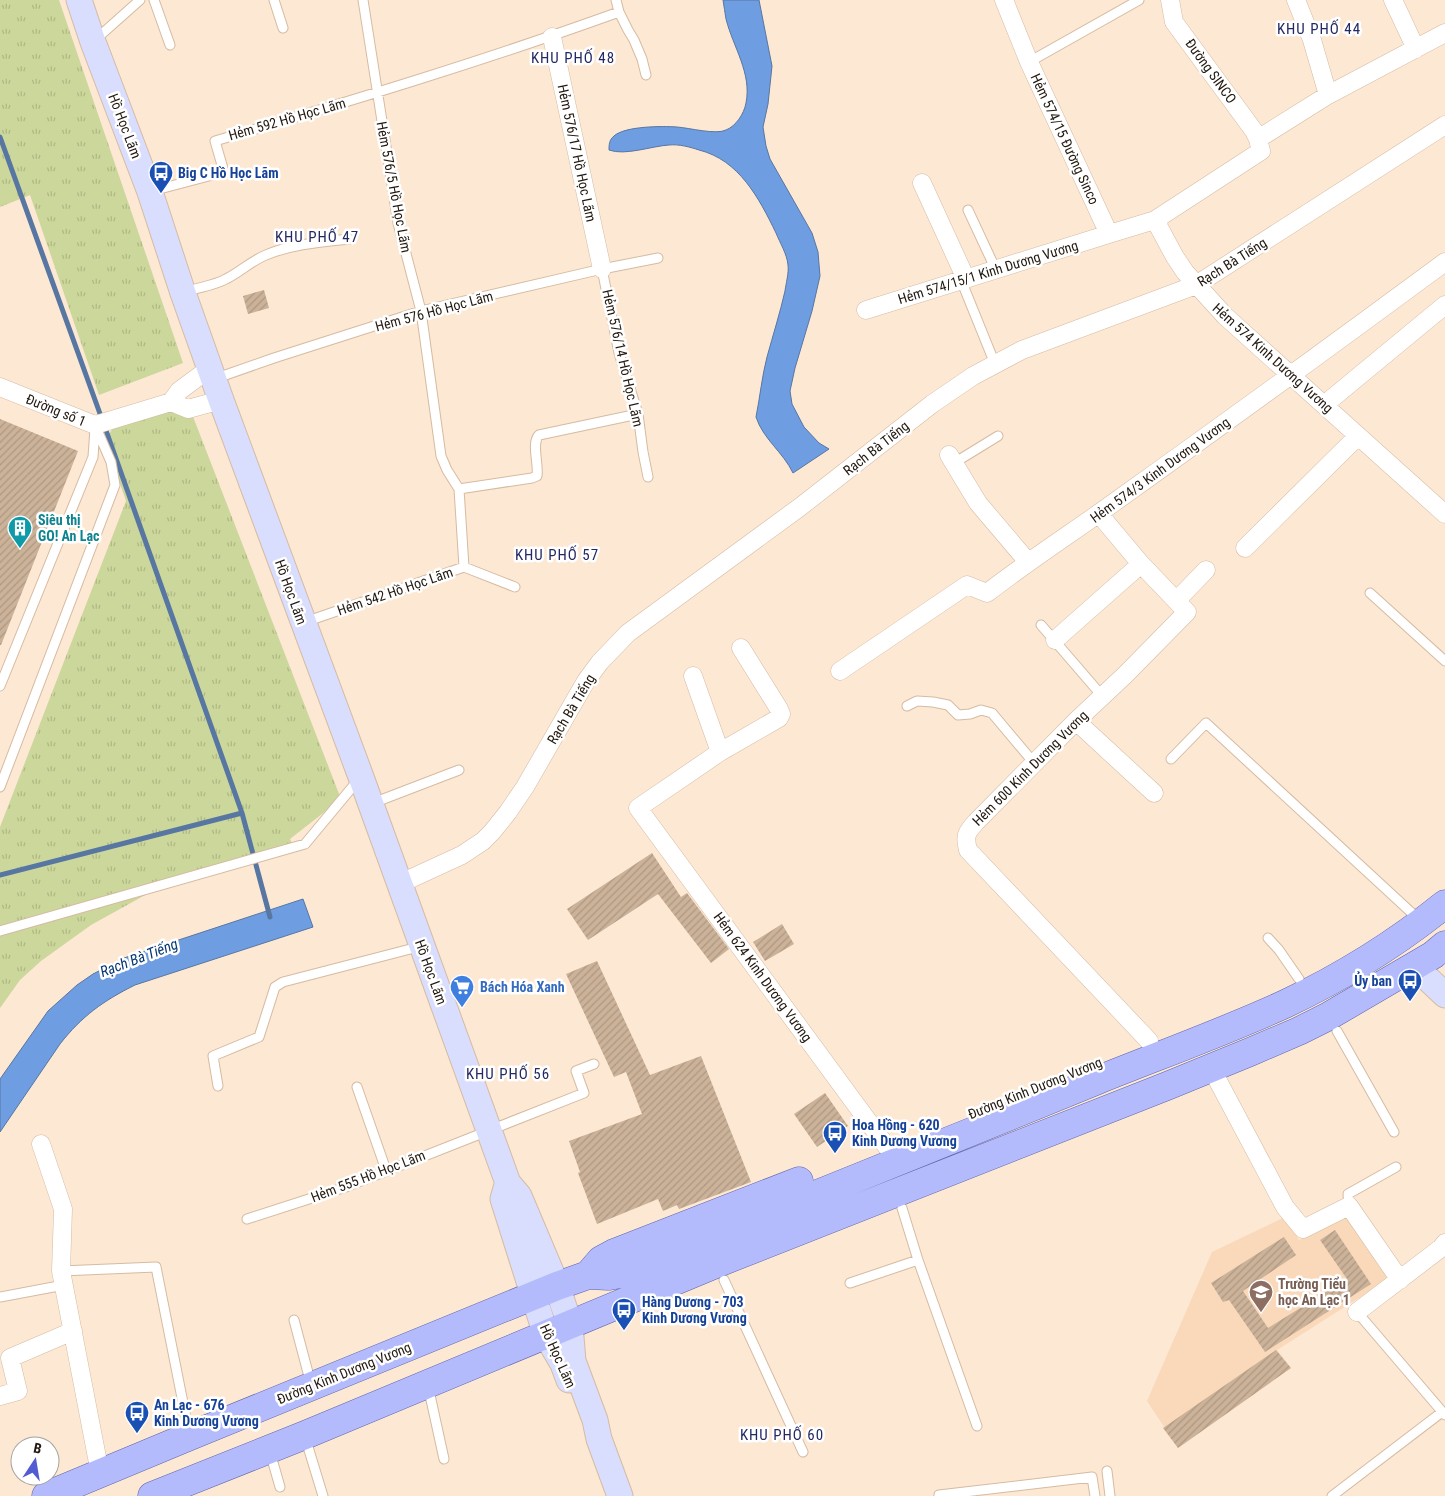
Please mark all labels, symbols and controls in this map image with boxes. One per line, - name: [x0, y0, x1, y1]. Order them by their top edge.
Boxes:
- district label: KHU PHỐ 44: [1277, 19, 1361, 38]
- street label: Đường SINCO: [1182, 36, 1240, 106]
- district label: KHU PHỐ 48: [531, 48, 615, 67]
- street label: Hẻm 574/15 Đường Sinco: [1028, 71, 1102, 207]
- street label: Hẻm 576/17 Hồ Học Lãm: [555, 83, 599, 223]
- street label: Hồ Học Lãm: [105, 91, 145, 161]
- street label: Hẻm 592 Hồ Học Lãm: [227, 95, 347, 143]
- street label: Hẻm 576/5 Hồ Học Lãm: [373, 120, 415, 254]
- bus stop icon: Big C Hồ Học Lãm: [148, 160, 174, 194]
- place label: Big C Hồ Học Lãm: [178, 165, 279, 181]
- district label: KHU PHỐ 47: [275, 227, 359, 246]
- street label: Rạch Bà Tiếng: [1194, 234, 1270, 290]
- street label: Hẻm 574/15/1 Kinh Dương Vương: [896, 237, 1080, 307]
- street label: Hẻm 576 Hồ Học Lãm: [373, 288, 495, 334]
- street label: Hẻm 576/14 Hồ Học Lãm: [599, 288, 647, 428]
- street label: Hẻm 574 Kinh Dương Vương: [1210, 300, 1336, 416]
- street label: Đường số 1: [24, 391, 88, 429]
- street label: Hẻm 574/3 Kinh Dương Vương: [1087, 414, 1233, 526]
- street label: Rạch Bà Tiếng: [840, 417, 912, 479]
- place label: Siêu thị GO! An Lạc: [38, 512, 100, 544]
- building icon: Siêu thị GO! An Lạc: [7, 515, 33, 549]
- district label: KHU PHỐ 57: [515, 545, 599, 564]
- street label: Hồ Học Lãm: [272, 557, 310, 627]
- street label: Hẻm 542 Hồ Học Lãm: [335, 564, 455, 618]
- street label: Rạch Bà Tiếng: [544, 671, 598, 747]
- street label: Hẻm 600 Kinh Dương Vương: [969, 707, 1091, 829]
- street label: Hẻm 624 Kinh Dương Vương: [711, 909, 815, 1045]
- water label: Rạch Bà Tiếng: [98, 935, 180, 981]
- street label: Hồ Học Lãm: [412, 937, 450, 1007]
- bus stop icon: Ủy ban: [1397, 968, 1423, 1002]
- place label: Ủy ban: [1354, 971, 1392, 989]
- supermarket icon: Bách Hóa Xanh: [449, 974, 475, 1008]
- place label: Bách Hóa Xanh: [480, 979, 565, 995]
- street label: Đường Kinh Dương Vương: [966, 1054, 1104, 1122]
- district label: KHU PHỐ 56: [466, 1064, 550, 1083]
- place label: Hoa Hồng - 620 Kinh Dương Vương: [852, 1117, 957, 1149]
- bus stop icon: Hoa Hồng - 620 Kinh Dương Vương: [822, 1120, 848, 1154]
- street label: Hẻm 555 Hồ Học Lãm: [309, 1147, 427, 1205]
- place label: Trường Tiểu học An Lạc 1: [1278, 1276, 1350, 1308]
- school or university icon: Trường Tiểu học An Lạc 1: [1248, 1279, 1274, 1313]
- place label: Hàng Dương - 703 Kinh Dương Vương: [642, 1294, 747, 1326]
- bus stop icon: Hàng Dương - 703 Kinh Dương Vương: [611, 1297, 637, 1331]
- street label: Hồ Học Lãm: [537, 1322, 579, 1390]
- street label: Đường Kinh Dương Vương: [275, 1339, 413, 1407]
- place label: An Lạc - 676 Kinh Dương Vương: [154, 1397, 259, 1429]
- bus stop icon: An Lạc - 676 Kinh Dương Vương: [124, 1400, 150, 1434]
- district label: KHU PHỐ 60: [740, 1425, 824, 1444]
- north arrow: [10, 1436, 60, 1486]
- text: B: [32, 1440, 43, 1457]

